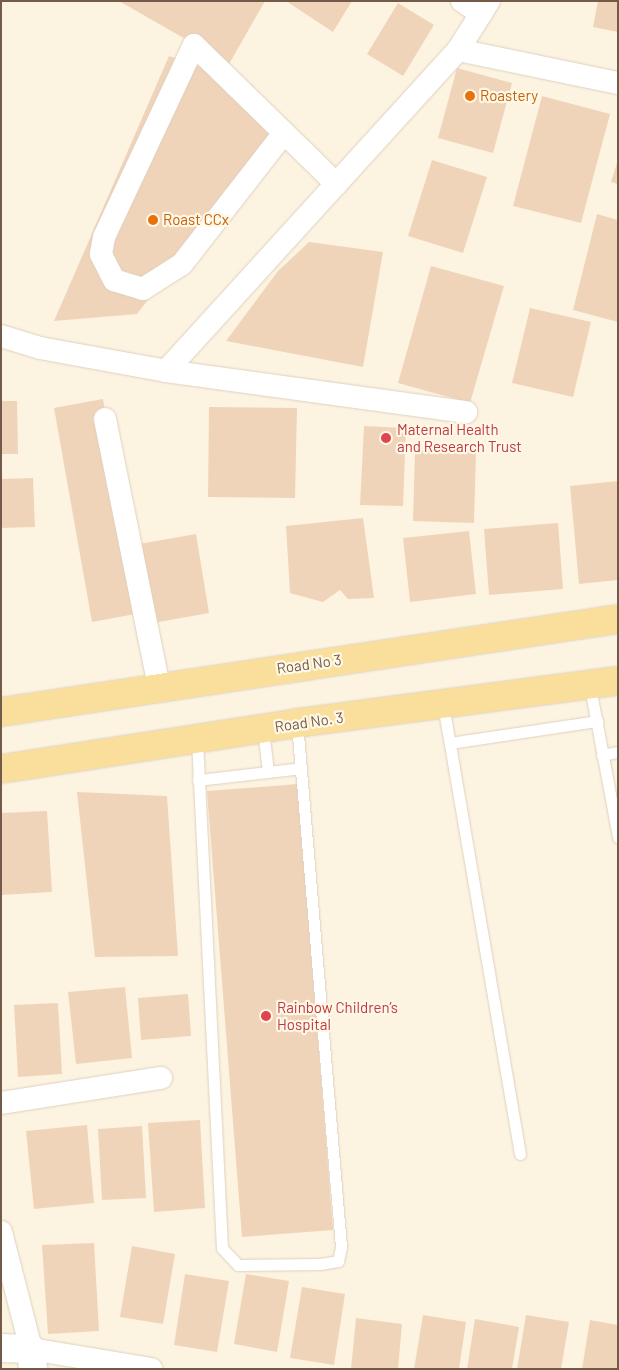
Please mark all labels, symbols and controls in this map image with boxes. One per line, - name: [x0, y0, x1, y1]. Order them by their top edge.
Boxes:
- place label: Roastery: [480, 87, 538, 105]
- marker: Roastery: [464, 90, 476, 102]
- place label: Roast CCx: [163, 211, 229, 229]
- marker: Roast CCx: [147, 214, 159, 226]
- place label: Maternal Health and Research Trust: [397, 420, 522, 455]
- marker: Maternal Health and Research Trust: [379, 431, 393, 445]
- street label: Road No 3: [275, 651, 343, 677]
- street label: Road No. 3: [273, 708, 345, 736]
- place label: Rainbow Children’s Hospital: [277, 998, 398, 1033]
- marker: Rainbow Children’s Hospital: [259, 1009, 273, 1023]

